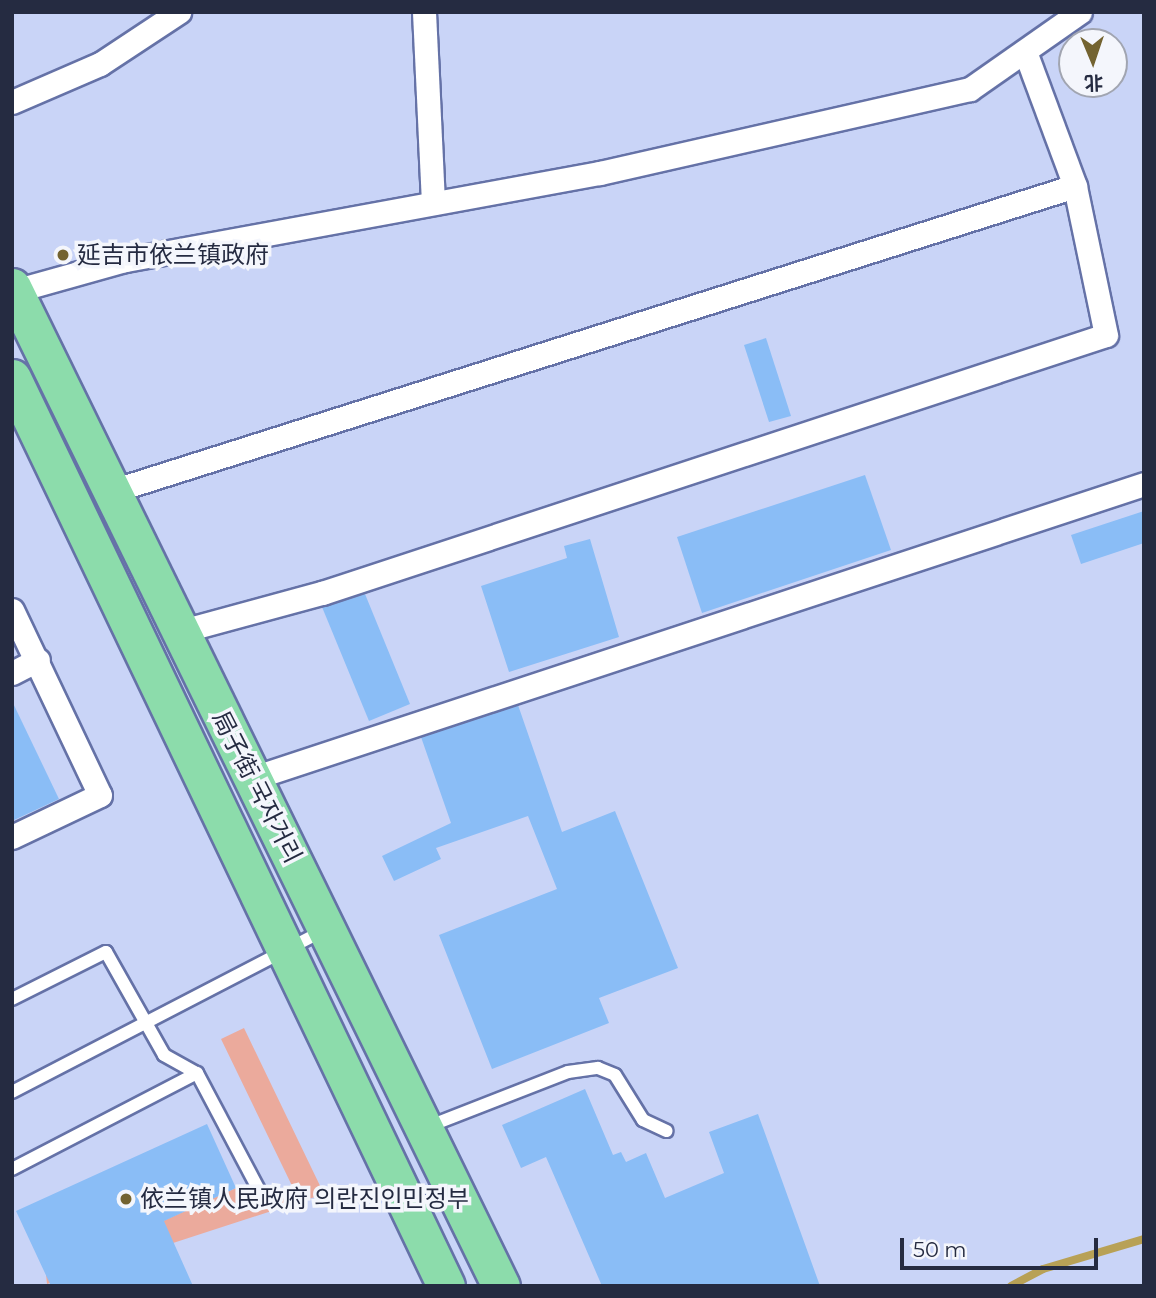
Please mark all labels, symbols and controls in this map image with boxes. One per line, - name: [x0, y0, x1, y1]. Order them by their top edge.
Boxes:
- north arrow: [1058, 28, 1128, 98]
- text: 北: [1084, 71, 1104, 94]
- place label: 延吉市依兰镇政府: [77, 241, 269, 269]
- marker: 延吉市依兰镇政府: [55, 247, 71, 263]
- street label: 局子街 국자거리: [206, 706, 308, 868]
- place label: 依兰镇人民政府 의란진인민정부: [140, 1185, 469, 1213]
- marker: 依兰镇人民政府 의란진인민정부: [118, 1191, 134, 1207]
- scale bar: [904, 1224, 1102, 1268]
- text: 50 m: [913, 1237, 967, 1262]

